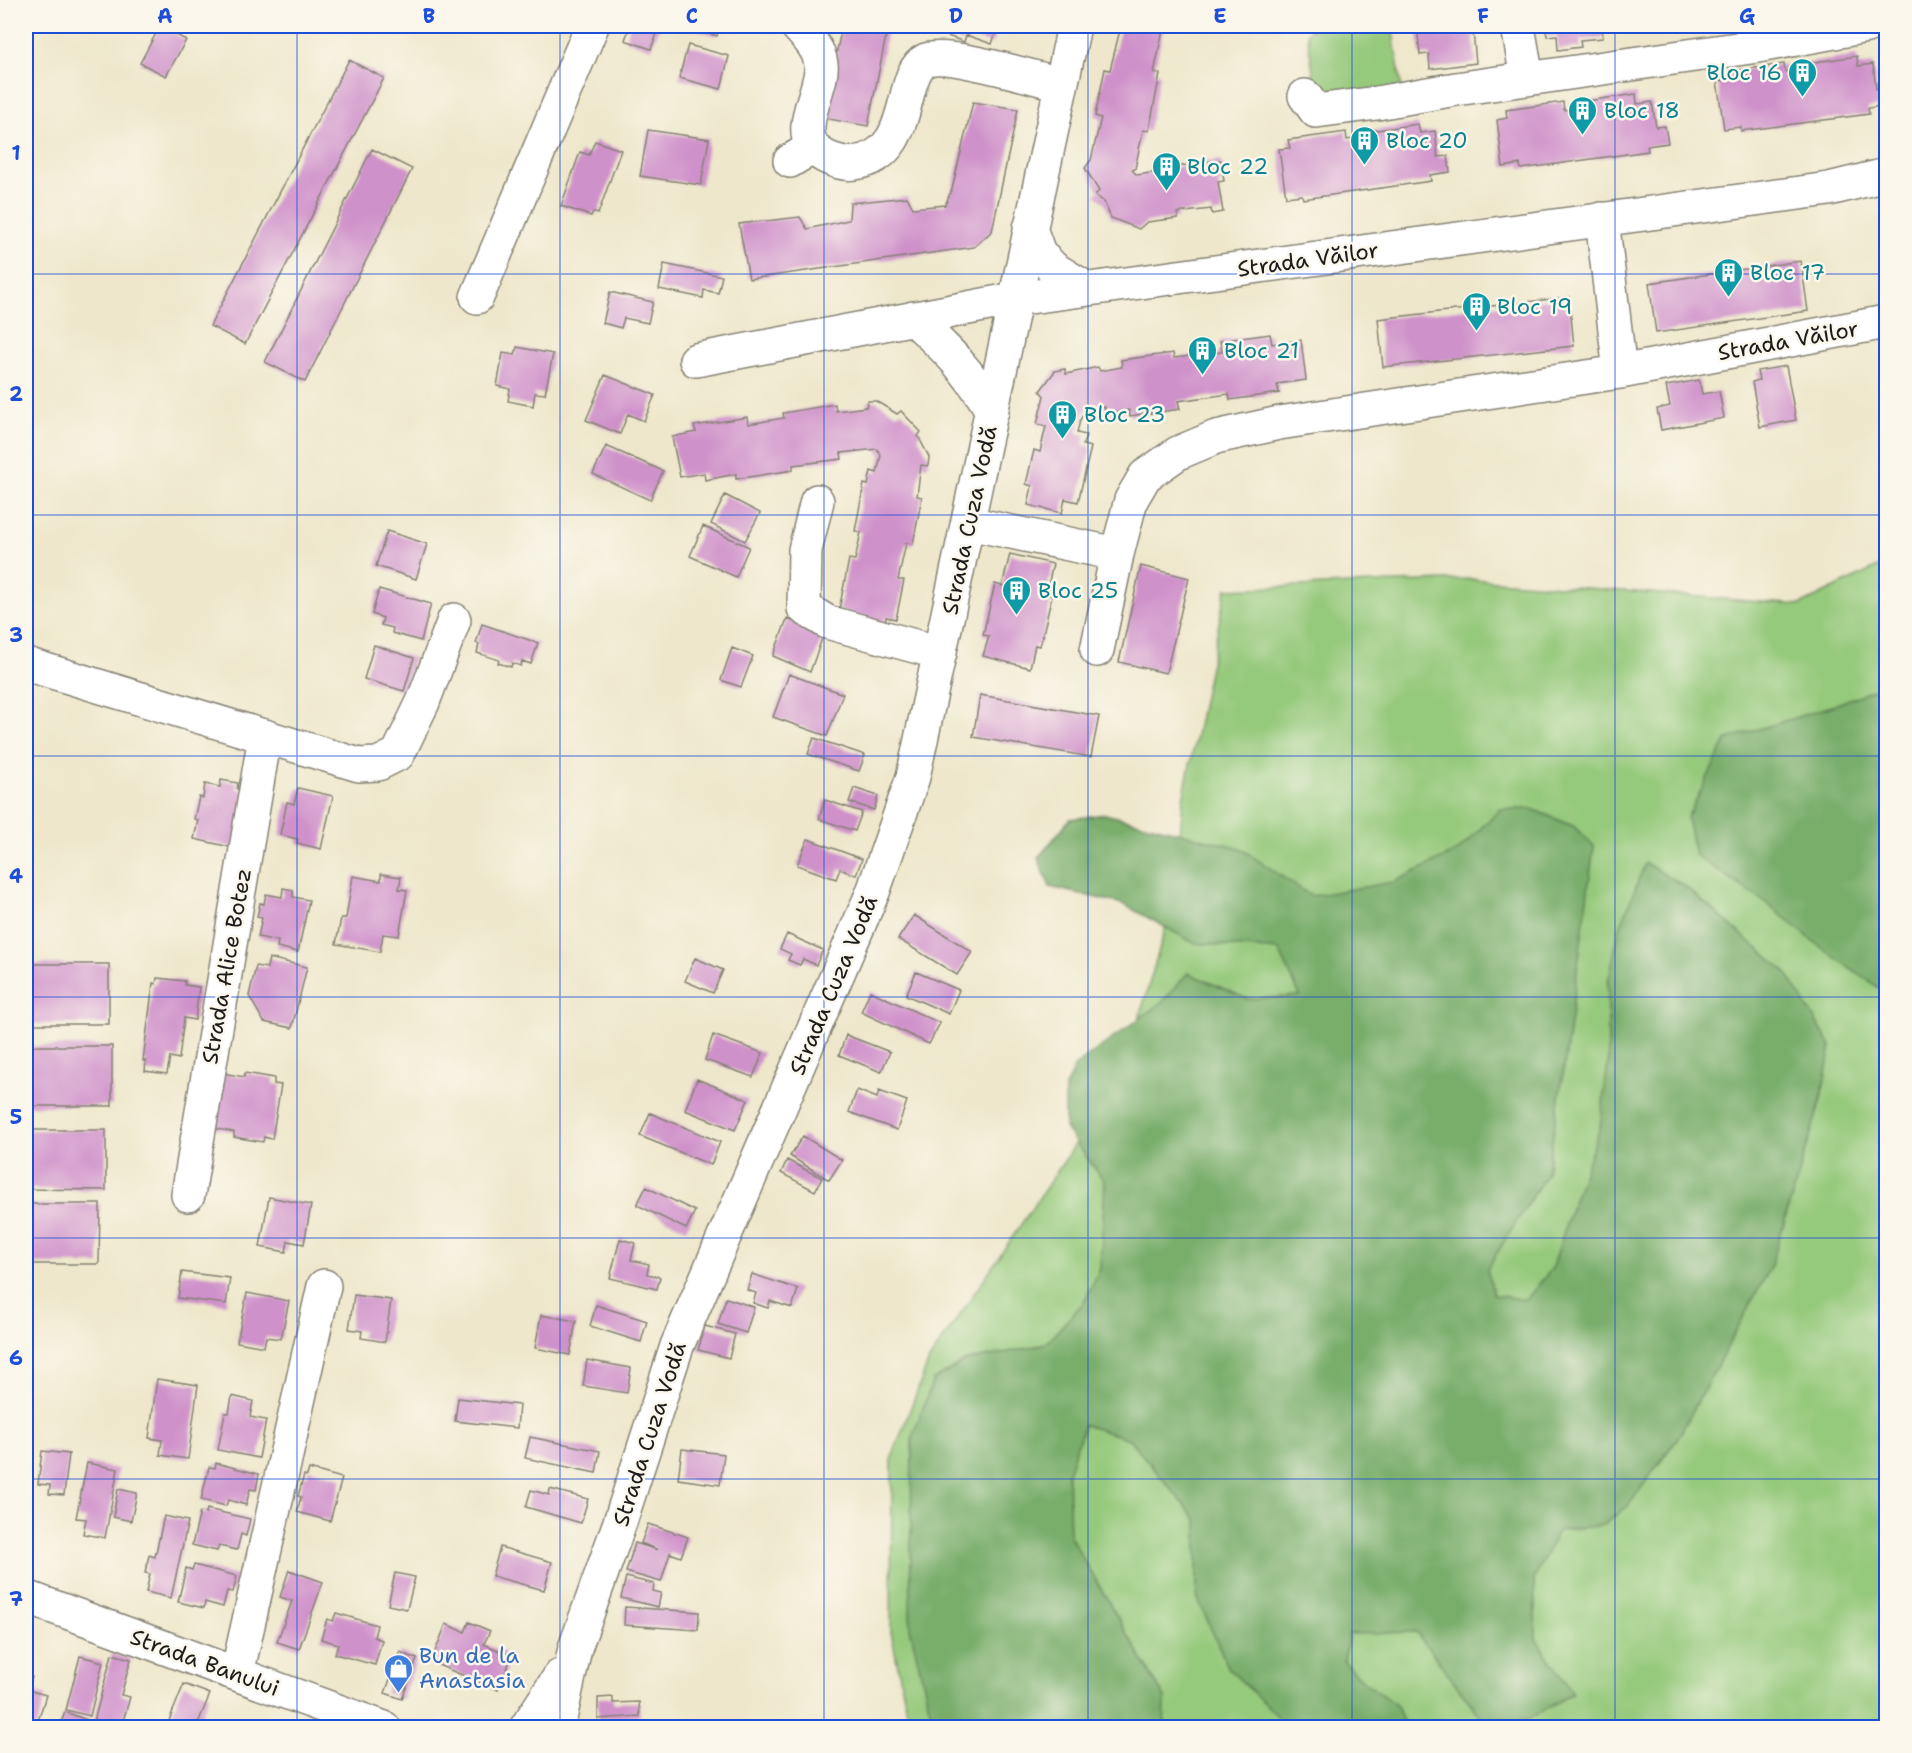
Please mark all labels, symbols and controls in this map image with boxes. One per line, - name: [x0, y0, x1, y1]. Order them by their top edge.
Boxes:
- text: A: [157, 3, 173, 29]
- text: B: [423, 3, 435, 29]
- text: C: [686, 3, 698, 29]
- text: D: [949, 3, 963, 29]
- text: E: [1213, 3, 1227, 29]
- text: F: [1477, 3, 1489, 29]
- text: G: [1739, 3, 1755, 29]
- building icon: Bloc 16: [1787, 56, 1819, 98]
- place label: Bloc 16: [1706, 58, 1782, 87]
- building icon: Bloc 18: [1567, 94, 1599, 136]
- place label: Bloc 18: [1604, 96, 1680, 125]
- building icon: Bloc 20: [1349, 124, 1381, 166]
- place label: Bloc 20: [1386, 126, 1468, 155]
- text: 1: [11, 140, 21, 166]
- building icon: Bloc 22: [1150, 150, 1182, 192]
- place label: Bloc 22: [1187, 152, 1268, 181]
- street label: Strada Văilor: [1235, 235, 1381, 284]
- building icon: Bloc 17: [1713, 256, 1745, 298]
- place label: Bloc 17: [1750, 258, 1825, 287]
- building icon: Bloc 19: [1460, 290, 1492, 332]
- place label: Bloc 19: [1497, 292, 1572, 321]
- street label: Strada Văilor: [1715, 314, 1861, 367]
- building icon: Bloc 21: [1187, 334, 1219, 376]
- place label: Bloc 21: [1224, 336, 1299, 365]
- text: 2: [9, 381, 23, 407]
- building icon: Bloc 23: [1047, 398, 1079, 440]
- place label: Bloc 23: [1084, 400, 1165, 429]
- street label: Strada Cuza Vodă: [935, 423, 1004, 617]
- building icon: Bloc 25: [1001, 574, 1033, 616]
- place label: Bloc 25: [1038, 576, 1118, 605]
- text: 3: [9, 622, 23, 648]
- text: 4: [9, 863, 23, 889]
- street label: Strada Alice Botez: [195, 866, 258, 1066]
- street label: Strada Cuza Vodă: [783, 891, 884, 1079]
- text: 5: [10, 1104, 22, 1130]
- street label: Strada Cuza Vodă: [606, 1338, 693, 1530]
- text: 6: [9, 1345, 23, 1371]
- text: 7: [9, 1586, 23, 1612]
- street label: Strada Banului: [126, 1622, 283, 1703]
- place label: Bun de la Anastasia: [419, 1641, 525, 1695]
- shop icon: Bun de la Anastasia: [382, 1652, 414, 1694]

